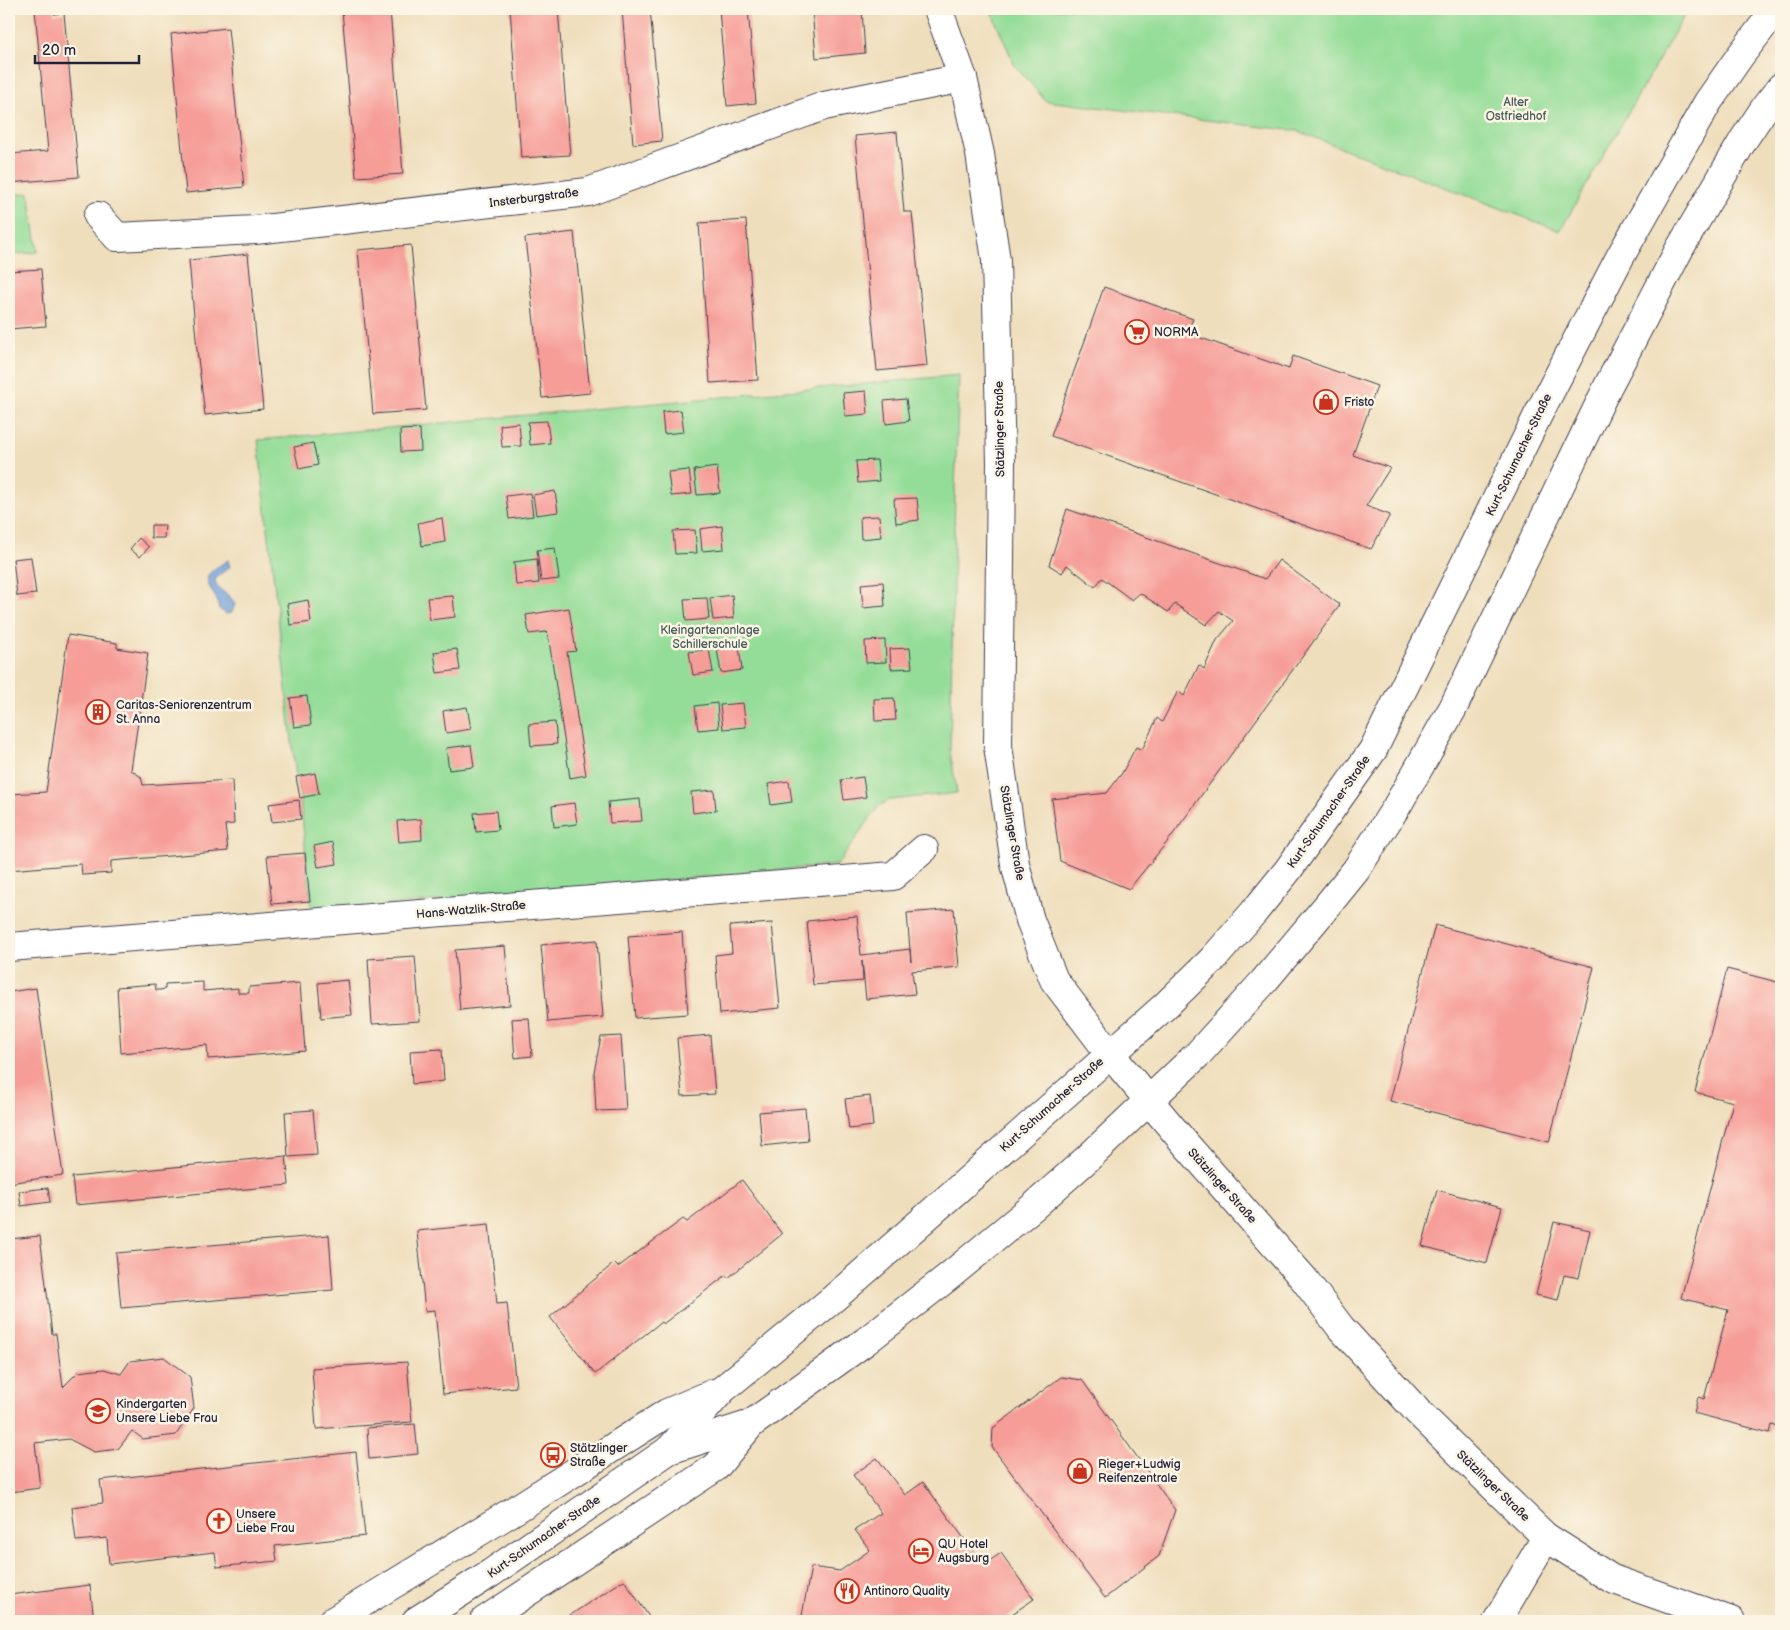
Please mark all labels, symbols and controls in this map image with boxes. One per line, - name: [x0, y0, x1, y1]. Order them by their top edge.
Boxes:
- scale bar: [35, 32, 139, 64]
- text: 20 m: [42, 41, 76, 60]
- park label: Alter Ostfriedhof: [1486, 95, 1547, 124]
- street label: Insterburgstraße: [488, 185, 580, 211]
- supermarket icon: NORMA: [1124, 319, 1150, 345]
- place label: NORMA: [1154, 325, 1199, 340]
- street label: Stätzlinger Straße: [992, 381, 1008, 477]
- shop icon: Fristo: [1313, 389, 1339, 415]
- street label: Kurt-Schumacher-Straße: [1483, 391, 1555, 519]
- place label: Fristo: [1344, 395, 1375, 410]
- park label: Kleingartenanlage Schillerschule: [660, 623, 760, 652]
- place label: Caritas-Seniorenzentrum St. Anna: [116, 698, 252, 727]
- building icon: Caritas-Seniorenzentrum St. Anna: [85, 699, 111, 725]
- street label: Kurt-Schumacher-Straße: [1284, 753, 1374, 871]
- street label: Stätzlinger Straße: [996, 784, 1028, 882]
- street label: Hans-Watzlik-Straße: [415, 898, 527, 922]
- street label: Kurt-Schumacher-Straße: [997, 1054, 1107, 1156]
- street label: Stätzlinger Straße: [1184, 1145, 1260, 1227]
- place label: Kindergarten Unsere Liebe Frau: [116, 1397, 218, 1426]
- school or university icon: Kindergarten Unsere Liebe Frau: [85, 1398, 111, 1424]
- place label: Stätzlinger Straße: [570, 1441, 628, 1470]
- bus stop icon: Stätzlinger Straße: [540, 1442, 566, 1468]
- street label: Stätzlinger Straße: [1453, 1447, 1533, 1525]
- place label: Rieger+Ludwig Reifenzentrale: [1098, 1457, 1181, 1486]
- shop icon: Rieger+Ludwig Reifenzentrale: [1067, 1458, 1093, 1484]
- street label: Kurt-Schumacher-Straße: [485, 1492, 603, 1582]
- place label: Unsere Liebe Frau: [236, 1507, 295, 1536]
- church icon: Unsere Liebe Frau: [206, 1508, 232, 1534]
- place label: QU Hotel Augsburg: [938, 1537, 989, 1566]
- hotel icon: QU Hotel Augsburg: [908, 1538, 934, 1564]
- restaurant icon: Antinoro Quality: [834, 1578, 860, 1604]
- place label: Antinoro Quality: [864, 1584, 950, 1599]

